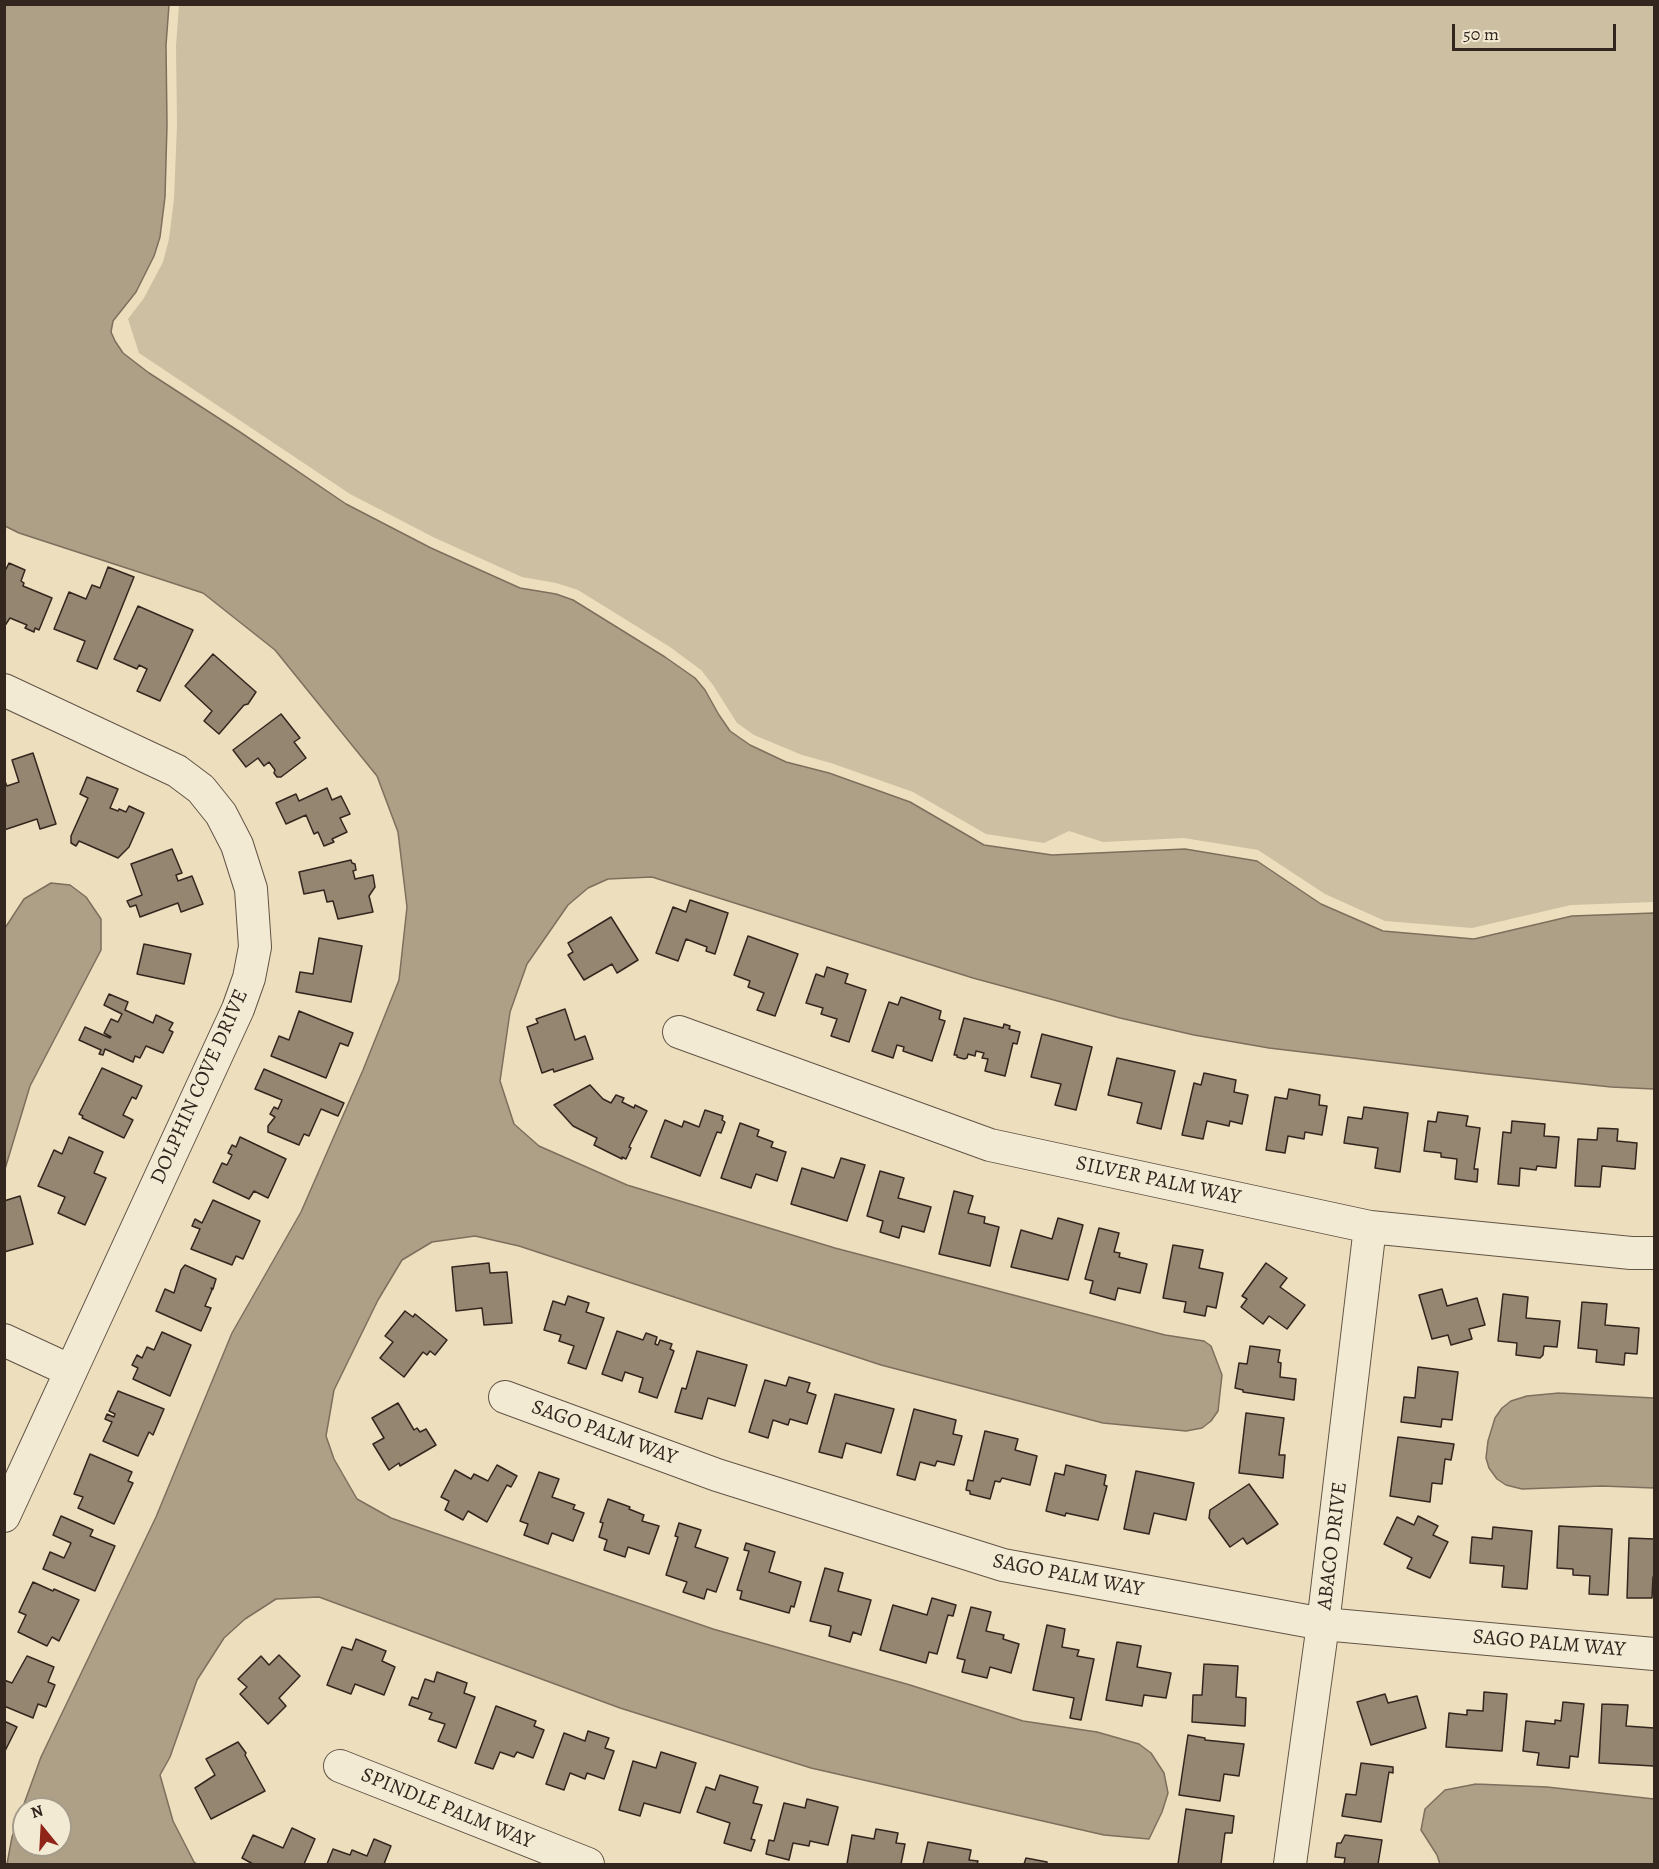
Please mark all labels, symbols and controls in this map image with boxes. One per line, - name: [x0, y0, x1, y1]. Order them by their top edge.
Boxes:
- scale bar: [1455, 12, 1618, 50]
- text: 50 m: [1463, 22, 1499, 46]
- street label: DOLPHIN COVE DRIVE: [146, 986, 254, 1188]
- street label: SILVER PALM WAY: [1073, 1151, 1243, 1211]
- street label: SAGO PALM WAY: [528, 1395, 680, 1471]
- street label: ABACO DRIVE: [1313, 1481, 1353, 1611]
- street label: SAGO PALM WAY: [990, 1549, 1146, 1603]
- street label: SAGO PALM WAY: [1472, 1625, 1626, 1663]
- street label: SPINDLE PALM WAY: [357, 1763, 537, 1855]
- north arrow: [12, 1797, 72, 1857]
- text: N: [28, 1800, 46, 1824]

